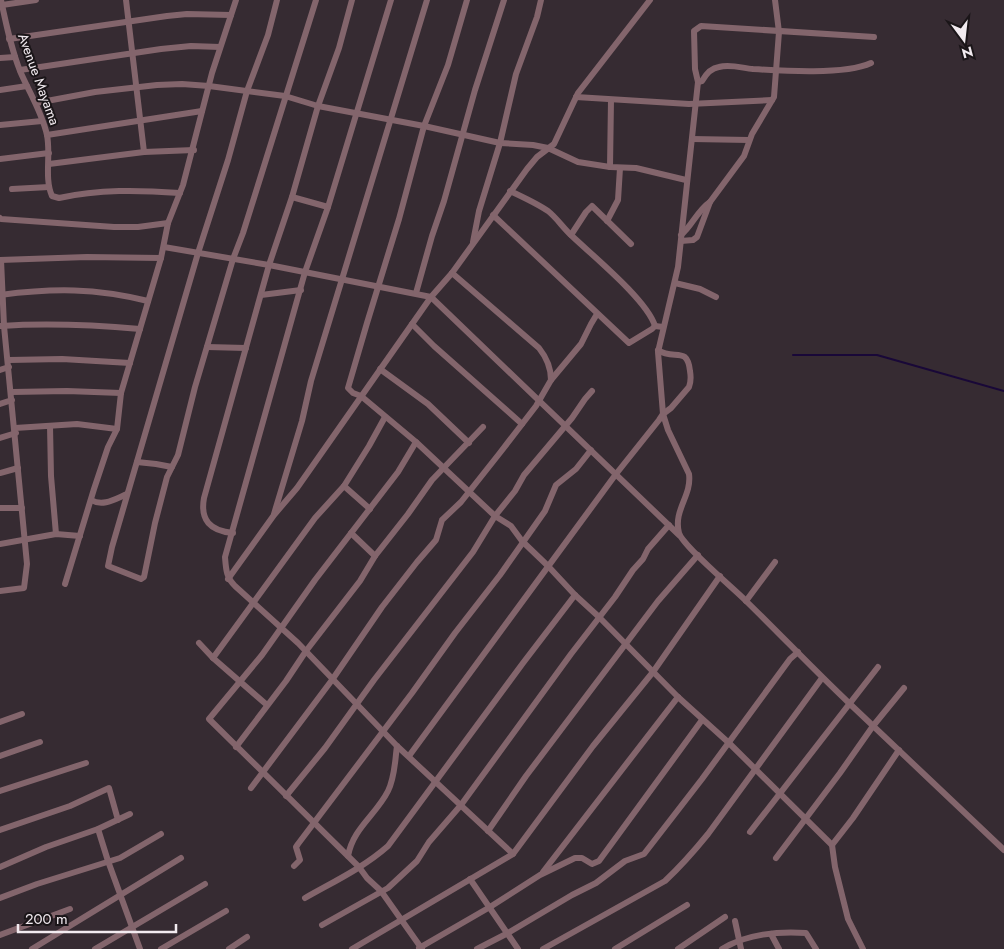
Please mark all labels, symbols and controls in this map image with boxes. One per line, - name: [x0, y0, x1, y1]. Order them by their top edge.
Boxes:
- north arrow: [939, 15, 989, 65]
- street label: Avenue Mayama: [13, 30, 65, 128]
- text: N: [959, 41, 975, 64]
- scale bar: [18, 902, 175, 934]
- text: 200 m: [25, 908, 68, 930]

